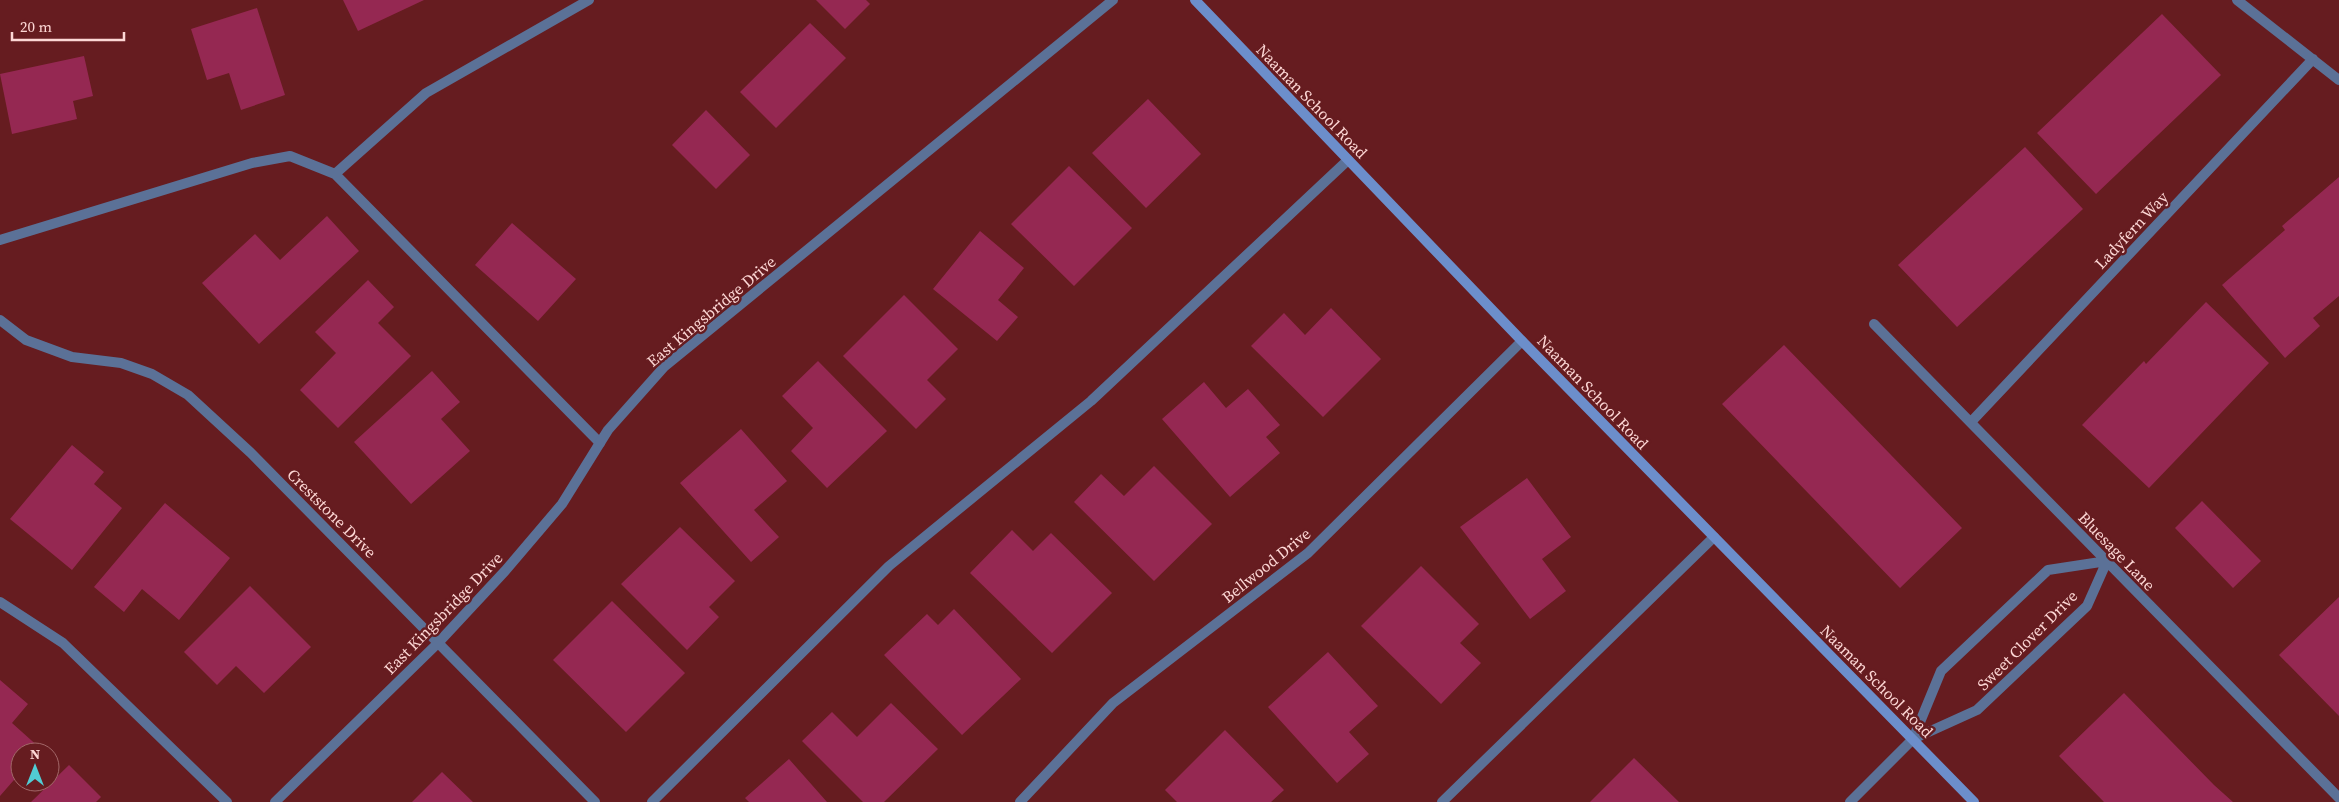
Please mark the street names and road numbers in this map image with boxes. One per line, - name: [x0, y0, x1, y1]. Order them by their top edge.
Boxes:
- street label: Naaman School Road: [1252, 39, 1372, 163]
- street label: Ladyfern Way: [2089, 186, 2173, 274]
- street label: East Kingsbridge Drive: [642, 250, 780, 372]
- street label: Naaman School Road: [1533, 330, 1653, 454]
- street label: Creststone Drive: [282, 463, 382, 563]
- street label: Bluesage Lane: [2074, 507, 2160, 595]
- street label: Bellwood Drive: [1217, 522, 1315, 608]
- street label: East Kingsbridge Drive: [379, 547, 507, 679]
- street label: Sweet Clover Drive: [1972, 585, 2082, 695]
- street label: Naaman School Road: [1816, 620, 1938, 742]

